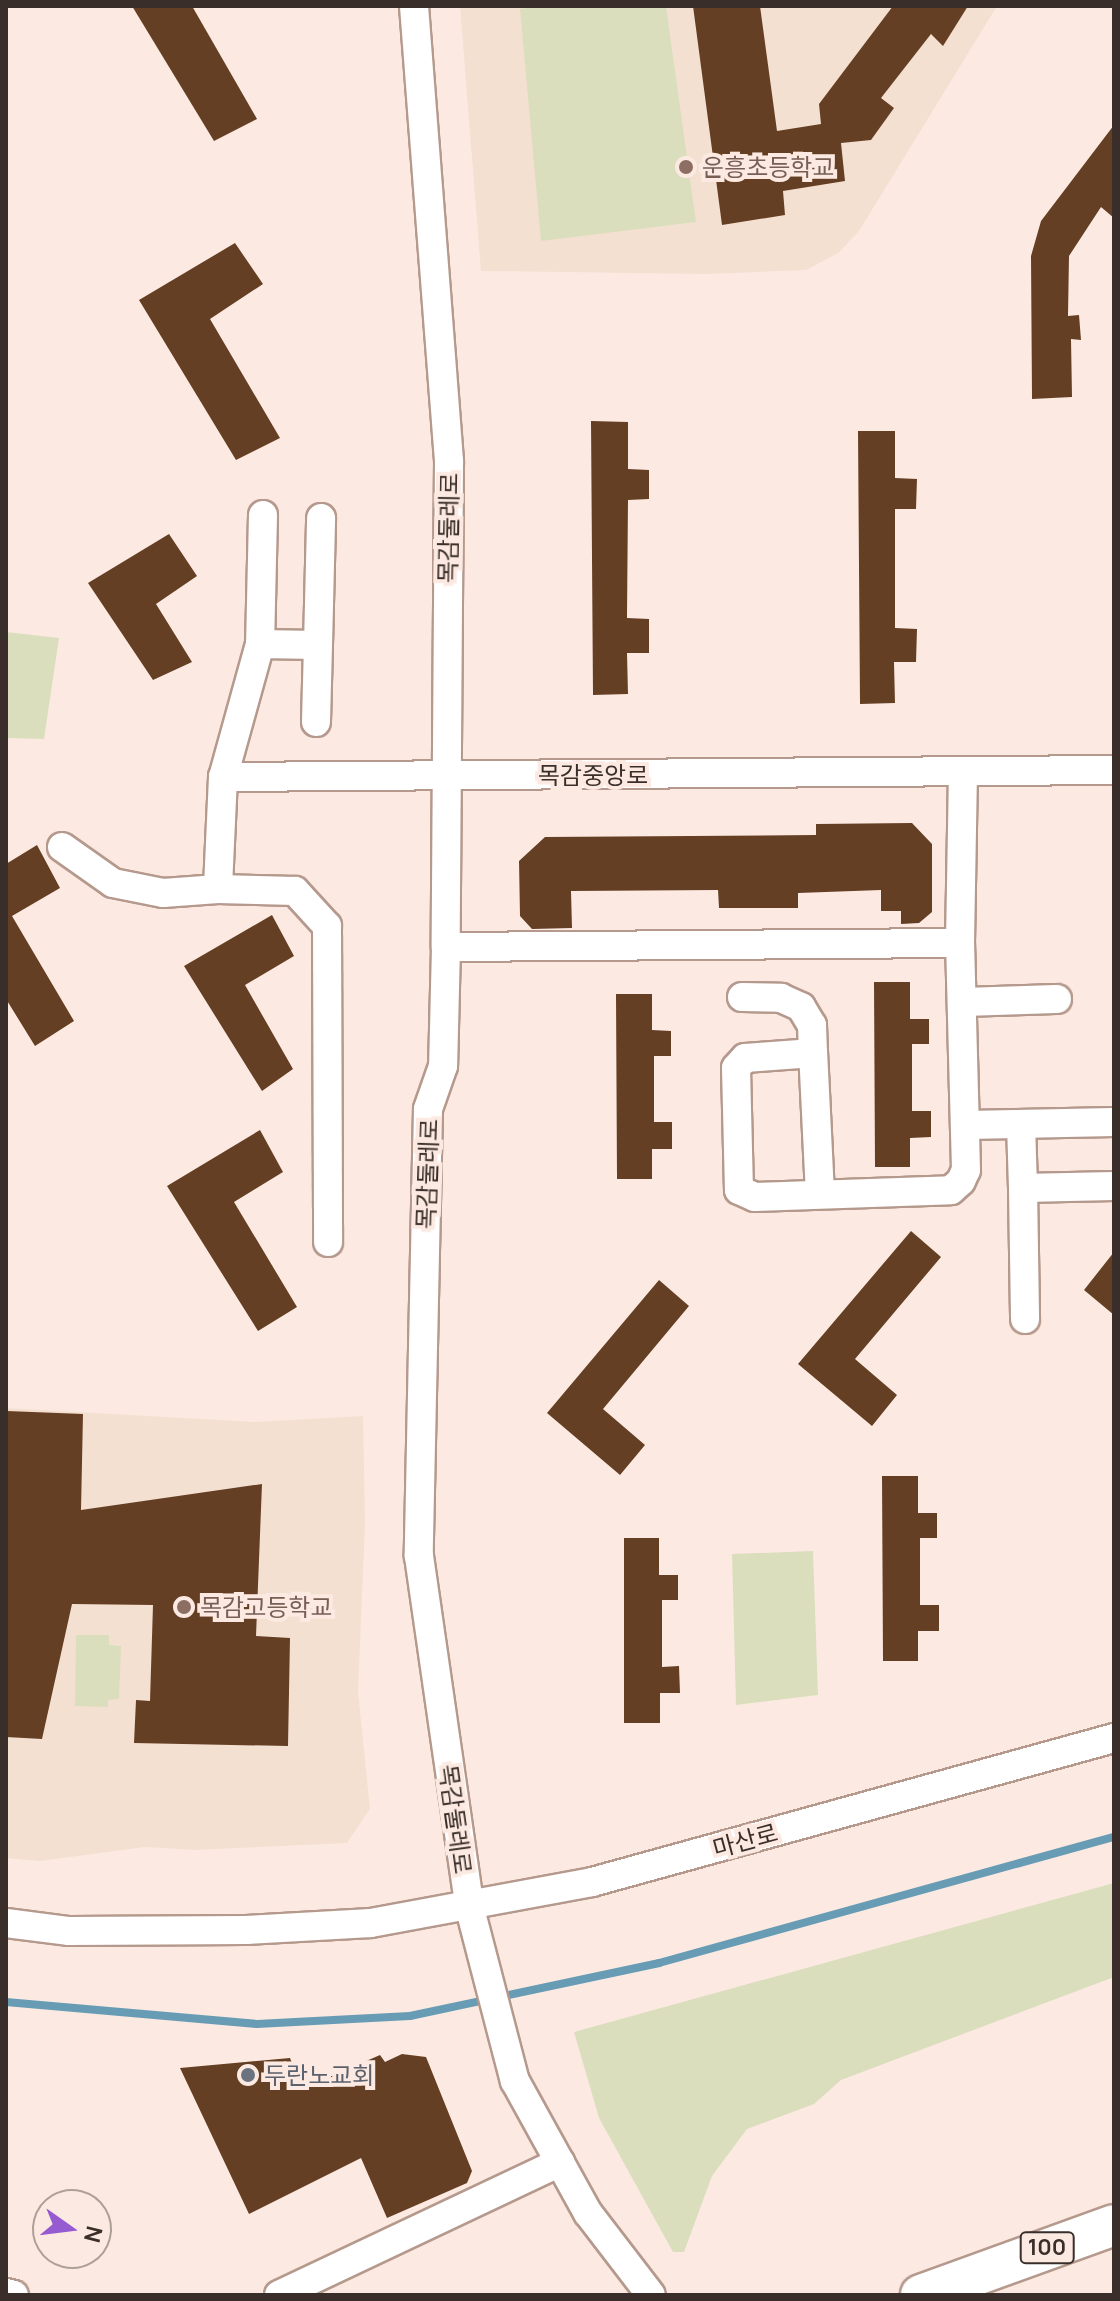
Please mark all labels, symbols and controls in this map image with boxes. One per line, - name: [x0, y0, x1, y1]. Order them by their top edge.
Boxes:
- place label: 운흥초등학교: [702, 153, 834, 181]
- marker: 운흥초등학교: [677, 158, 695, 176]
- street label: 목감둘레로: [433, 473, 463, 583]
- street label: 목감중앙로: [538, 761, 648, 789]
- street label: 목감둘레로: [411, 1118, 443, 1230]
- place label: 목감고등학교: [200, 1593, 332, 1621]
- marker: 목감고등학교: [175, 1598, 193, 1616]
- street label: 목감둘레로: [434, 1762, 478, 1876]
- street label: 마산로: [709, 1818, 781, 1862]
- place label: 두란노교회: [264, 2061, 374, 2089]
- marker: 두란노교회: [239, 2066, 257, 2084]
- north arrow: [32, 2189, 112, 2269]
- text: N: [77, 2223, 110, 2246]
- road number: 100: [1019, 2230, 1075, 2266]

